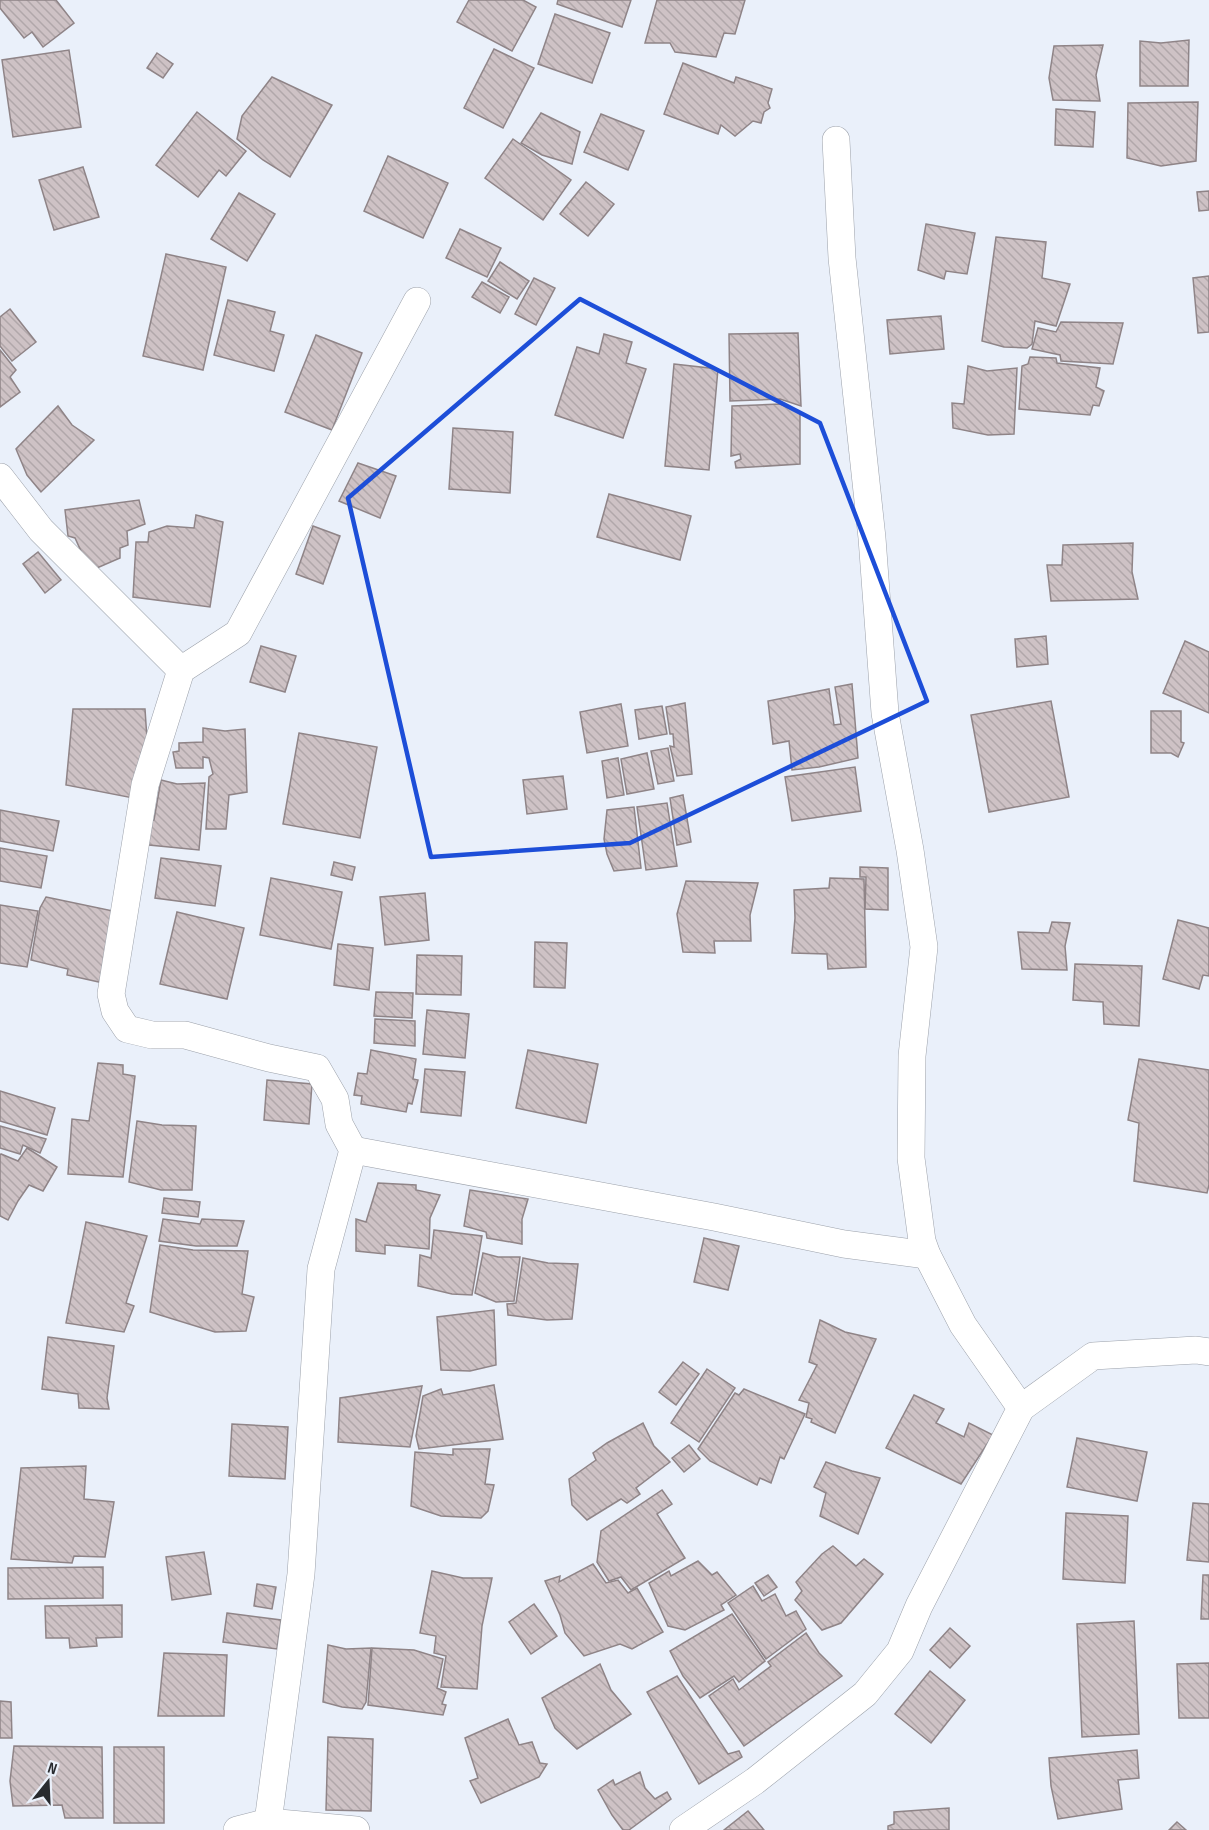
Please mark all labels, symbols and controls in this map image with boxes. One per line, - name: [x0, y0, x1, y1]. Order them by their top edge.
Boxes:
- north arrow: [18, 1752, 78, 1812]
- text: N: [45, 1759, 59, 1780]

